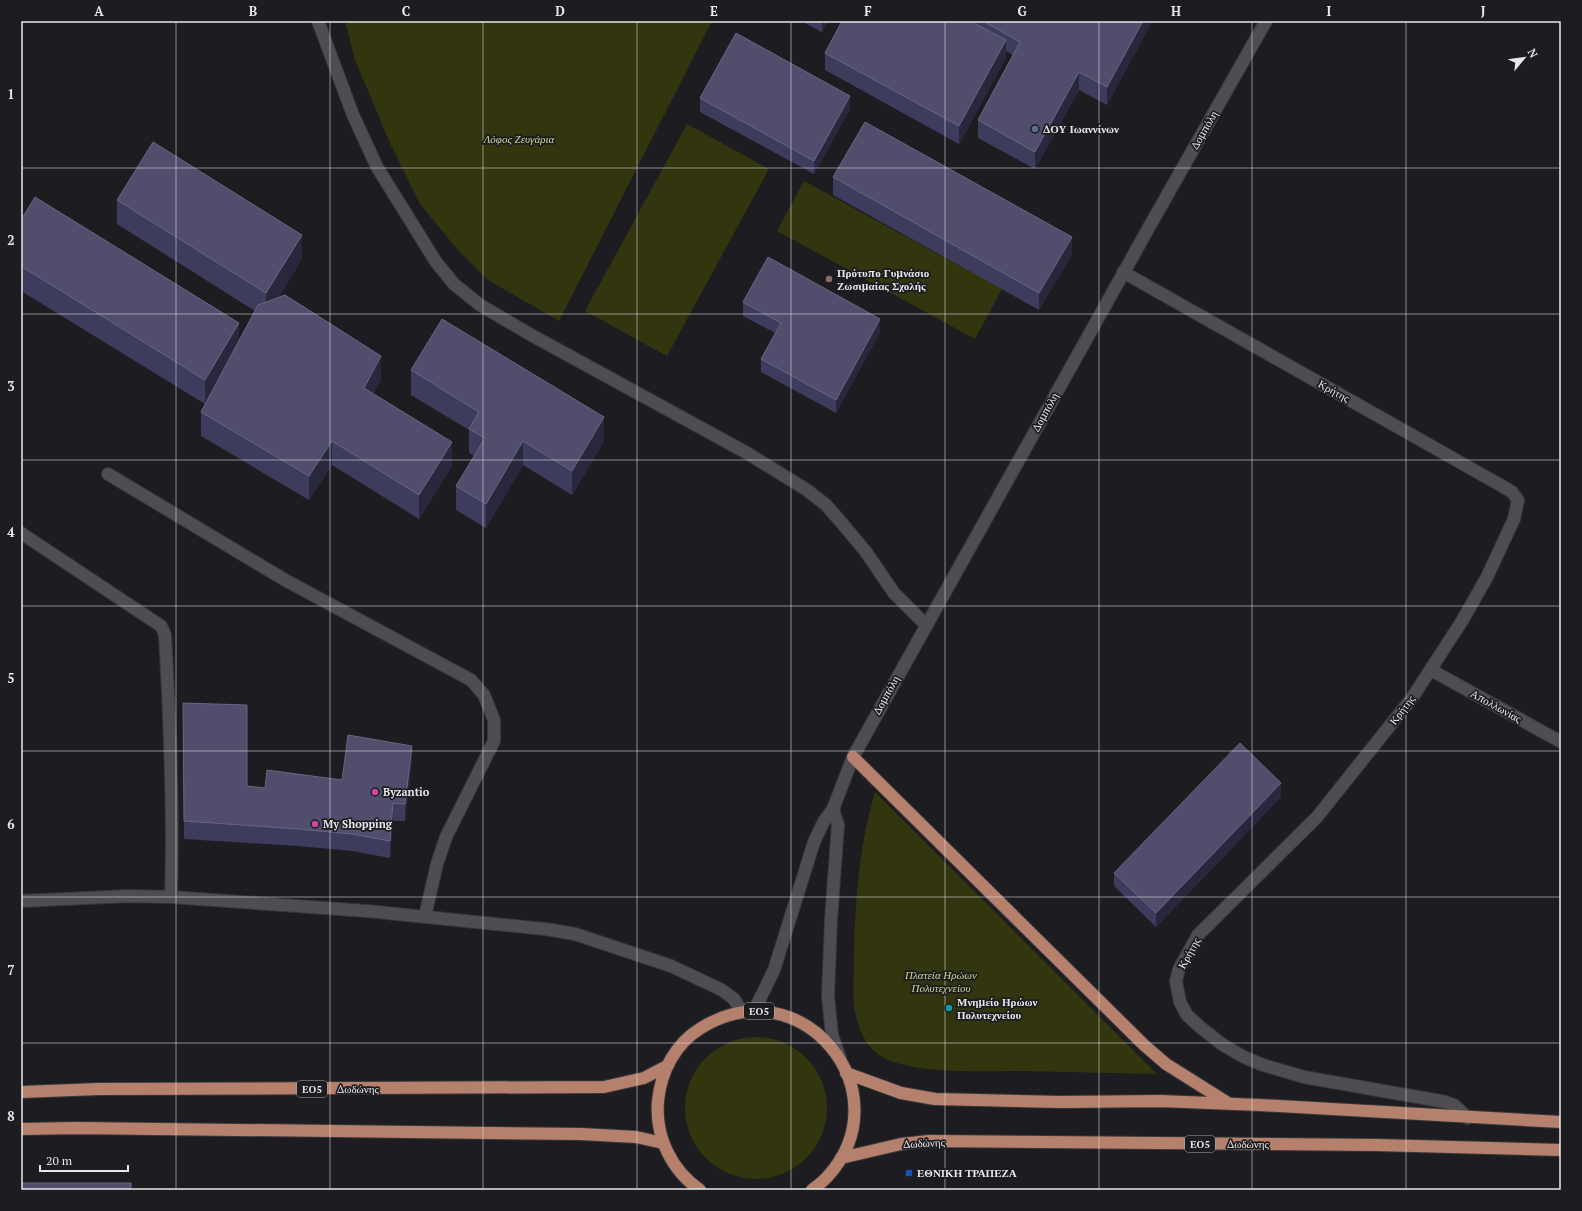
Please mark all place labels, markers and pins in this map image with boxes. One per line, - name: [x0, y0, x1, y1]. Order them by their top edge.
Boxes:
- place label: ΔΟΥ Ιωαννίνων: [1043, 122, 1119, 136]
- marker: ΔΟΥ Ιωαννίνων: [1030, 124, 1040, 134]
- place label: Πρότυπο Γυμνάσιο Ζωσιμαίας Σχολής: [837, 266, 930, 293]
- marker: Πρότυπο Γυμνάσιο Ζωσιμαίας Σχολής: [824, 274, 834, 284]
- place label: Byzantio: [383, 785, 430, 799]
- marker: Byzantio: [370, 787, 380, 797]
- place label: My Shopping: [323, 817, 393, 831]
- marker: My Shopping: [310, 819, 320, 829]
- place label: Μνημείο Ηρώων Πολυτεχνείου: [957, 995, 1037, 1022]
- marker: Μνημείο Ηρώων Πολυτεχνείου: [944, 1003, 954, 1013]
- place label: ΕΘΝΙΚΗ ΤΡΑΠΕΖΑ: [917, 1166, 1017, 1180]
- marker: ΕΘΝΙΚΗ ΤΡΑΠΕΖΑ: [904, 1168, 914, 1178]

